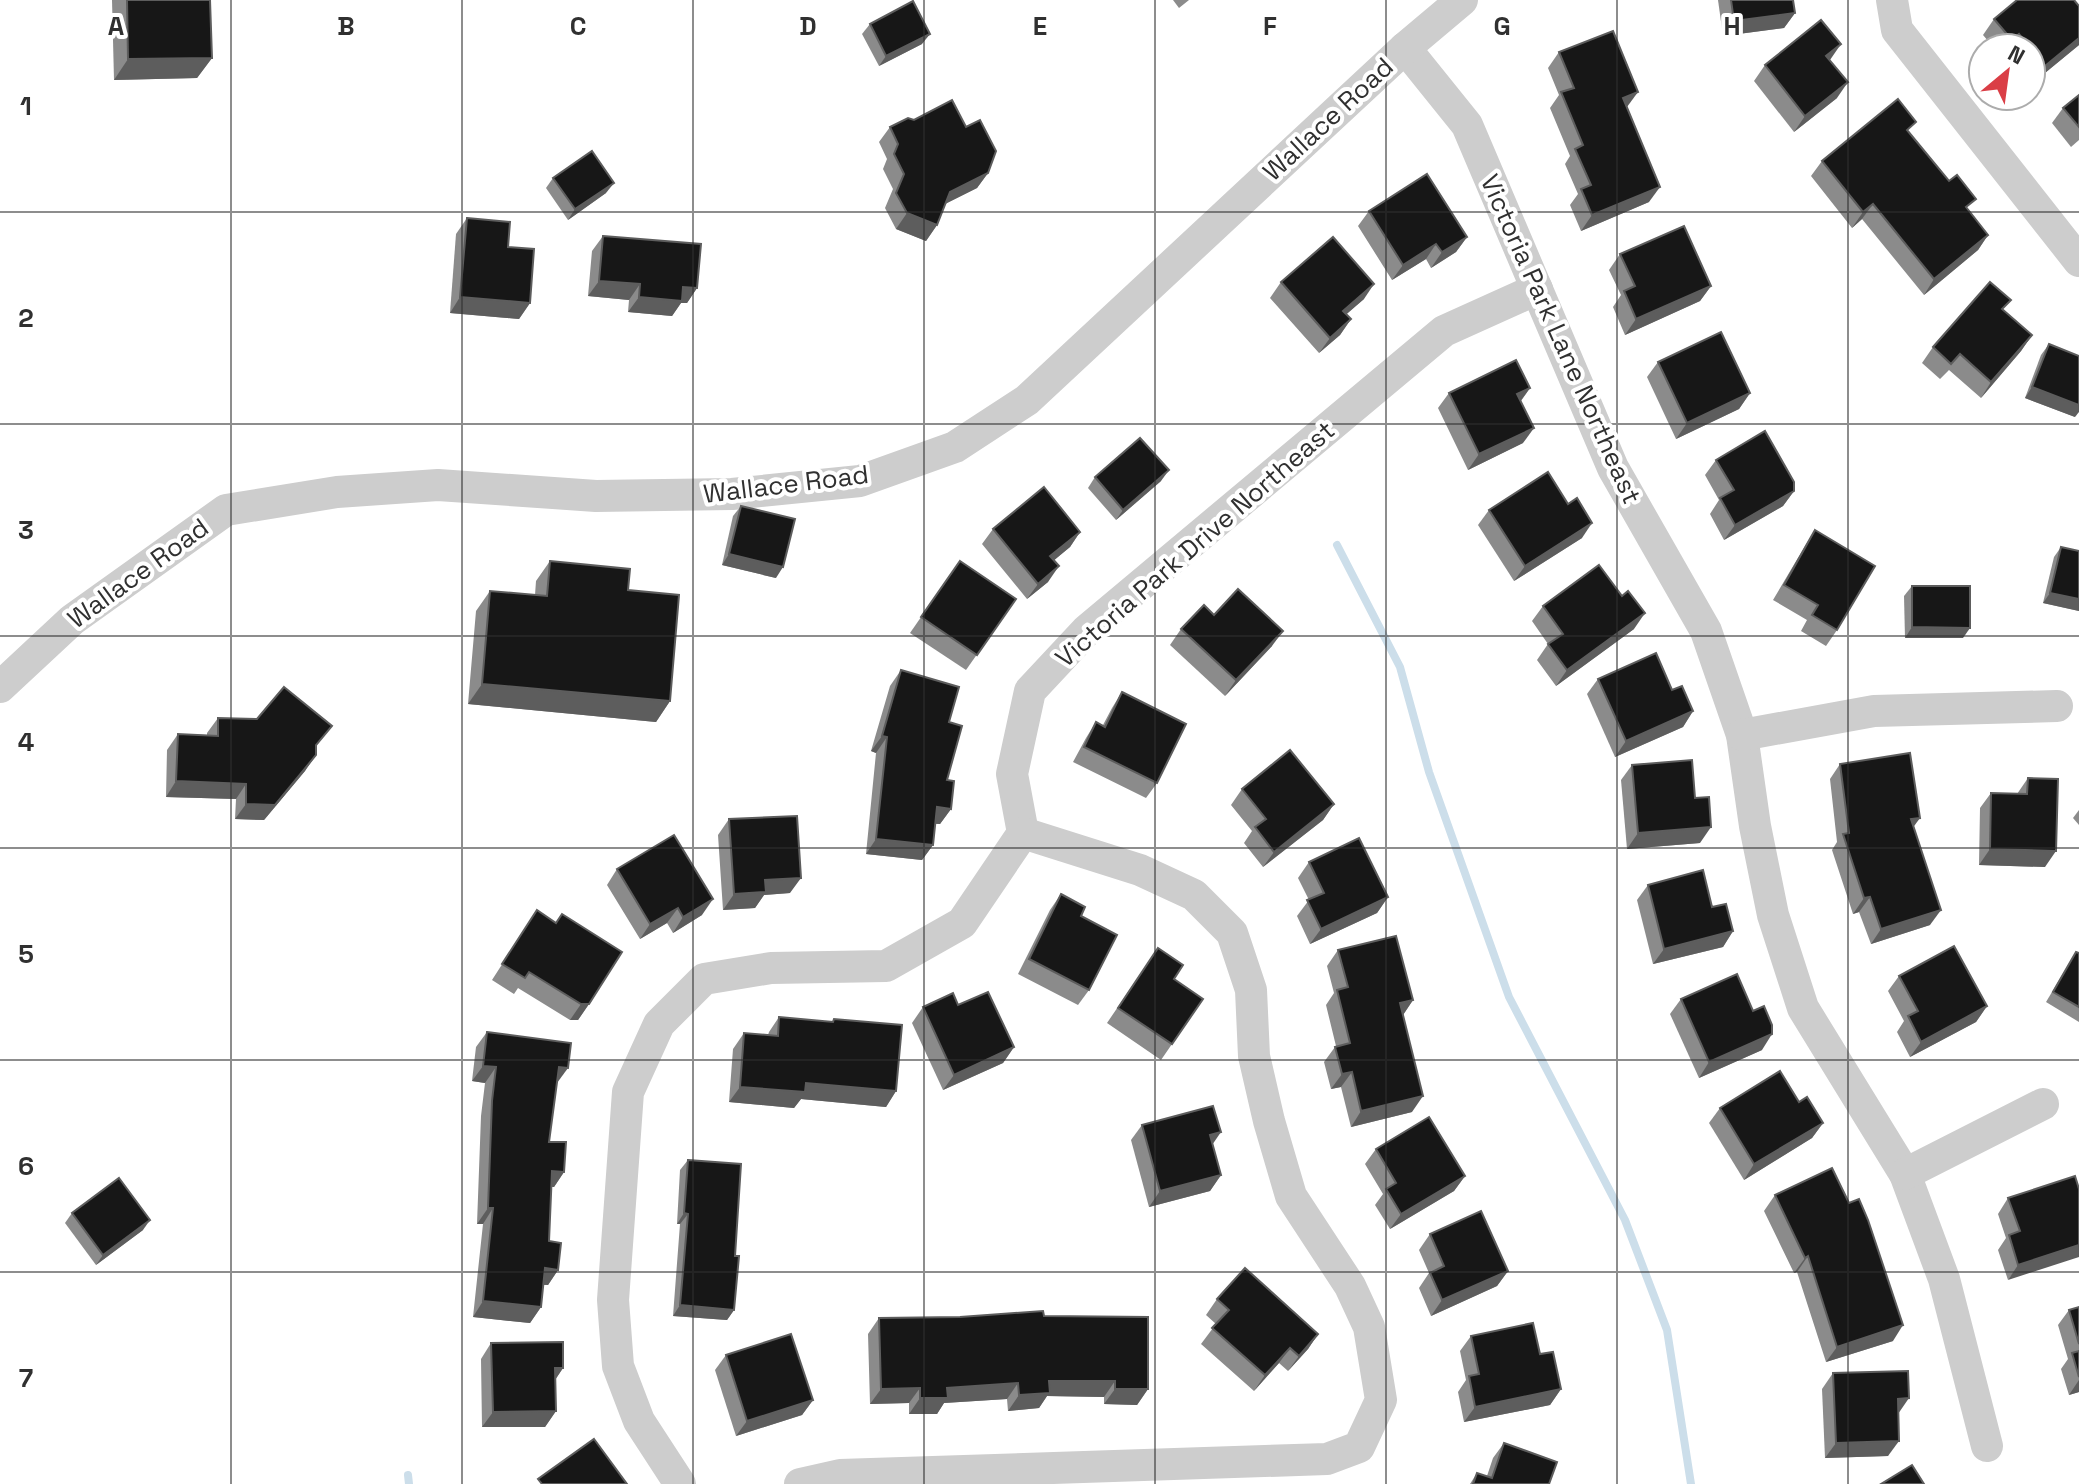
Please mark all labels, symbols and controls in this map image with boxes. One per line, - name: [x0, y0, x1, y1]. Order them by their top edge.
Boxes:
- text: A: [108, 9, 125, 43]
- text: B: [337, 9, 355, 43]
- text: C: [570, 9, 586, 43]
- text: D: [799, 9, 817, 43]
- text: E: [1033, 9, 1047, 43]
- text: F: [1263, 9, 1277, 43]
- text: G: [1493, 9, 1511, 43]
- text: H: [1723, 9, 1741, 43]
- north arrow: [1967, 32, 2047, 112]
- text: N: [2003, 39, 2030, 70]
- street label: Wallace Road: [1256, 50, 1400, 188]
- text: 1: [20, 89, 32, 123]
- street label: Victoria Park Lane Northeast: [1473, 169, 1649, 509]
- text: 2: [18, 301, 34, 335]
- street label: Victoria Park Drive Northeast: [1048, 413, 1342, 675]
- street label: Wallace Road: [701, 457, 871, 511]
- street label: Wallace Road: [61, 510, 215, 636]
- text: 3: [18, 513, 34, 547]
- text: 4: [18, 725, 34, 759]
- text: 5: [18, 937, 34, 971]
- text: 6: [18, 1149, 34, 1183]
- text: 7: [19, 1361, 33, 1395]

